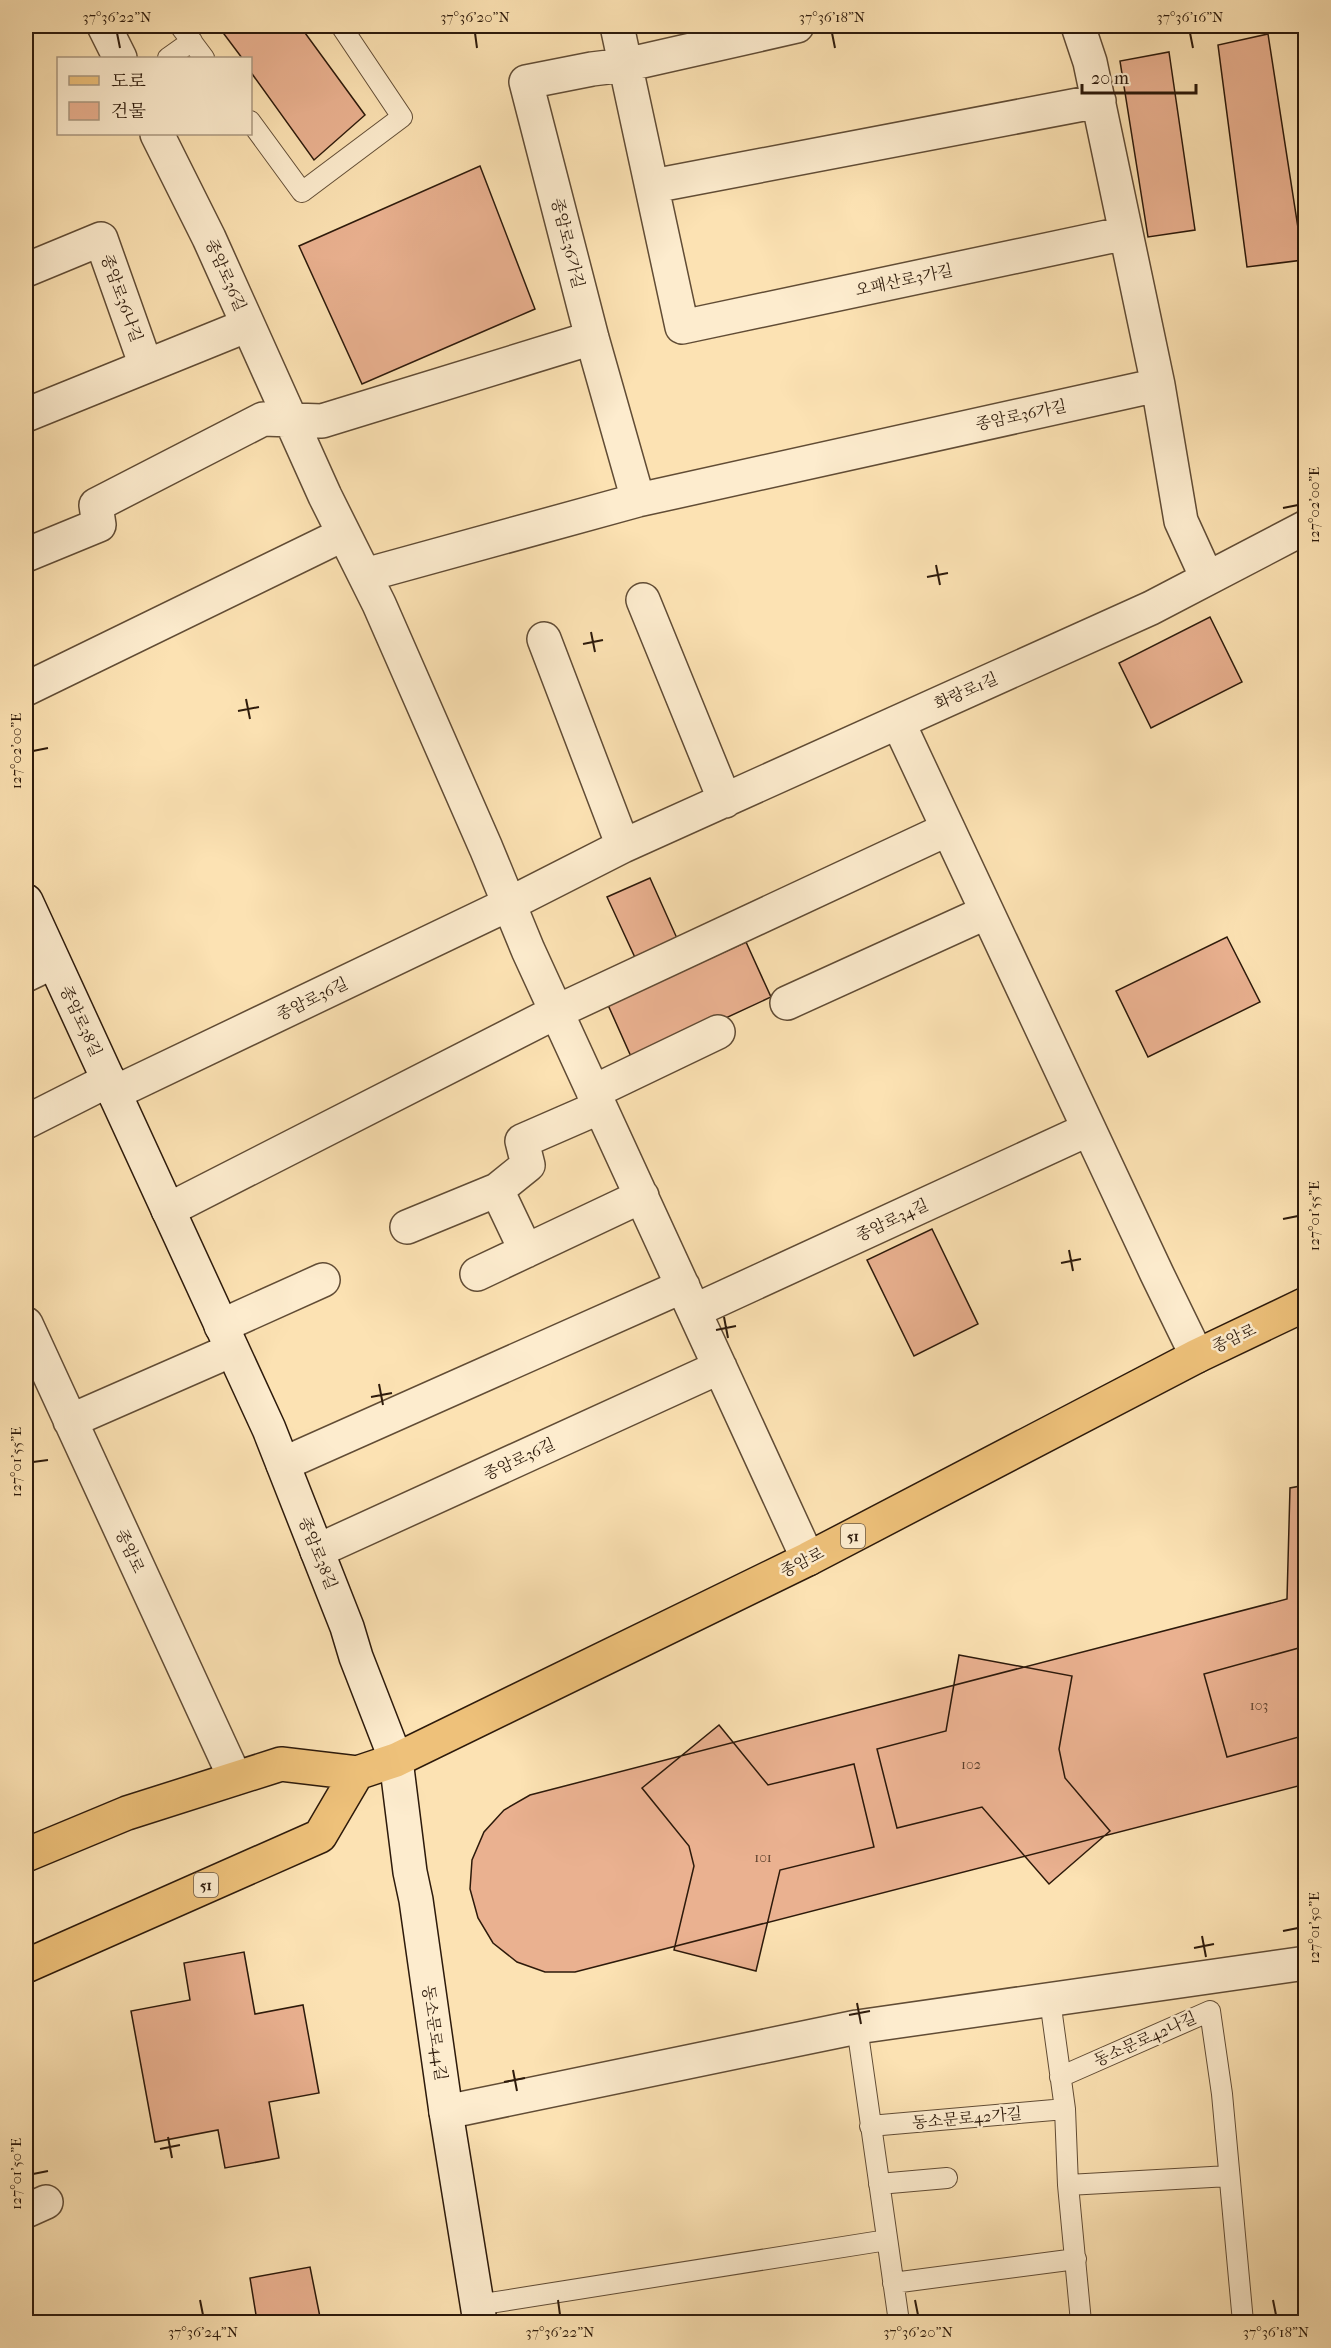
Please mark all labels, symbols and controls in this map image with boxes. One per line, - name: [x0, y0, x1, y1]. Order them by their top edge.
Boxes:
- text: 37°36'22"N: [83, 8, 152, 26]
- text: 37°36'20"N: [440, 8, 510, 26]
- text: 37°36'18"N: [799, 8, 866, 26]
- text: 37°36'16"N: [1157, 8, 1224, 26]
- legend: [57, 57, 252, 135]
- scale bar: [1082, 57, 1196, 95]
- text: 20 m: [1091, 68, 1129, 89]
- text: 도로: [111, 71, 146, 92]
- text: 건물: [111, 101, 146, 122]
- street label: 종암로36가길: [548, 196, 588, 290]
- street label: 종암로36길: [202, 236, 250, 314]
- street label: 종암로36나길: [97, 251, 147, 345]
- street label: 오패산로3가길: [853, 260, 955, 300]
- street label: 종암로36가길: [974, 396, 1068, 434]
- text: 127°02'00"E: [1305, 467, 1323, 543]
- street label: 화랑로1길: [931, 669, 1001, 713]
- text: 127°02'00"E: [7, 713, 25, 789]
- street label: 종암로36길: [273, 974, 351, 1024]
- street label: 종암로38길: [56, 982, 106, 1060]
- text: 127°01'55"E: [1305, 1181, 1323, 1251]
- street label: 종암로34길: [853, 1195, 931, 1245]
- street label: 종암로: [1209, 1319, 1260, 1356]
- text: 127°01'55"E: [7, 1427, 25, 1497]
- street label: 종암로36길: [480, 1434, 558, 1484]
- street label: 종암로38길: [295, 1514, 341, 1592]
- road number: 51: [841, 1524, 865, 1548]
- street label: 종암로: [112, 1526, 149, 1577]
- street label: 종암로: [777, 1543, 827, 1581]
- house number: 103: [1250, 1697, 1268, 1714]
- house number: 102: [961, 1756, 981, 1773]
- house number: 101: [754, 1849, 772, 1866]
- road number: 51: [194, 1873, 218, 1897]
- text: 127°01'50"E: [1305, 1892, 1323, 1964]
- street label: 동소문로44길: [419, 1984, 451, 2082]
- street label: 동소문로42나길: [1091, 2008, 1199, 2070]
- street label: 동소문로42가길: [911, 2104, 1023, 2132]
- text: 127°01'50"E: [7, 2138, 25, 2210]
- text: 37°36'24"N: [168, 2323, 239, 2341]
- text: 37°36'22"N: [526, 2323, 595, 2341]
- text: 37°36'20"N: [883, 2323, 953, 2341]
- text: 37°36'18"N: [1243, 2323, 1310, 2341]

